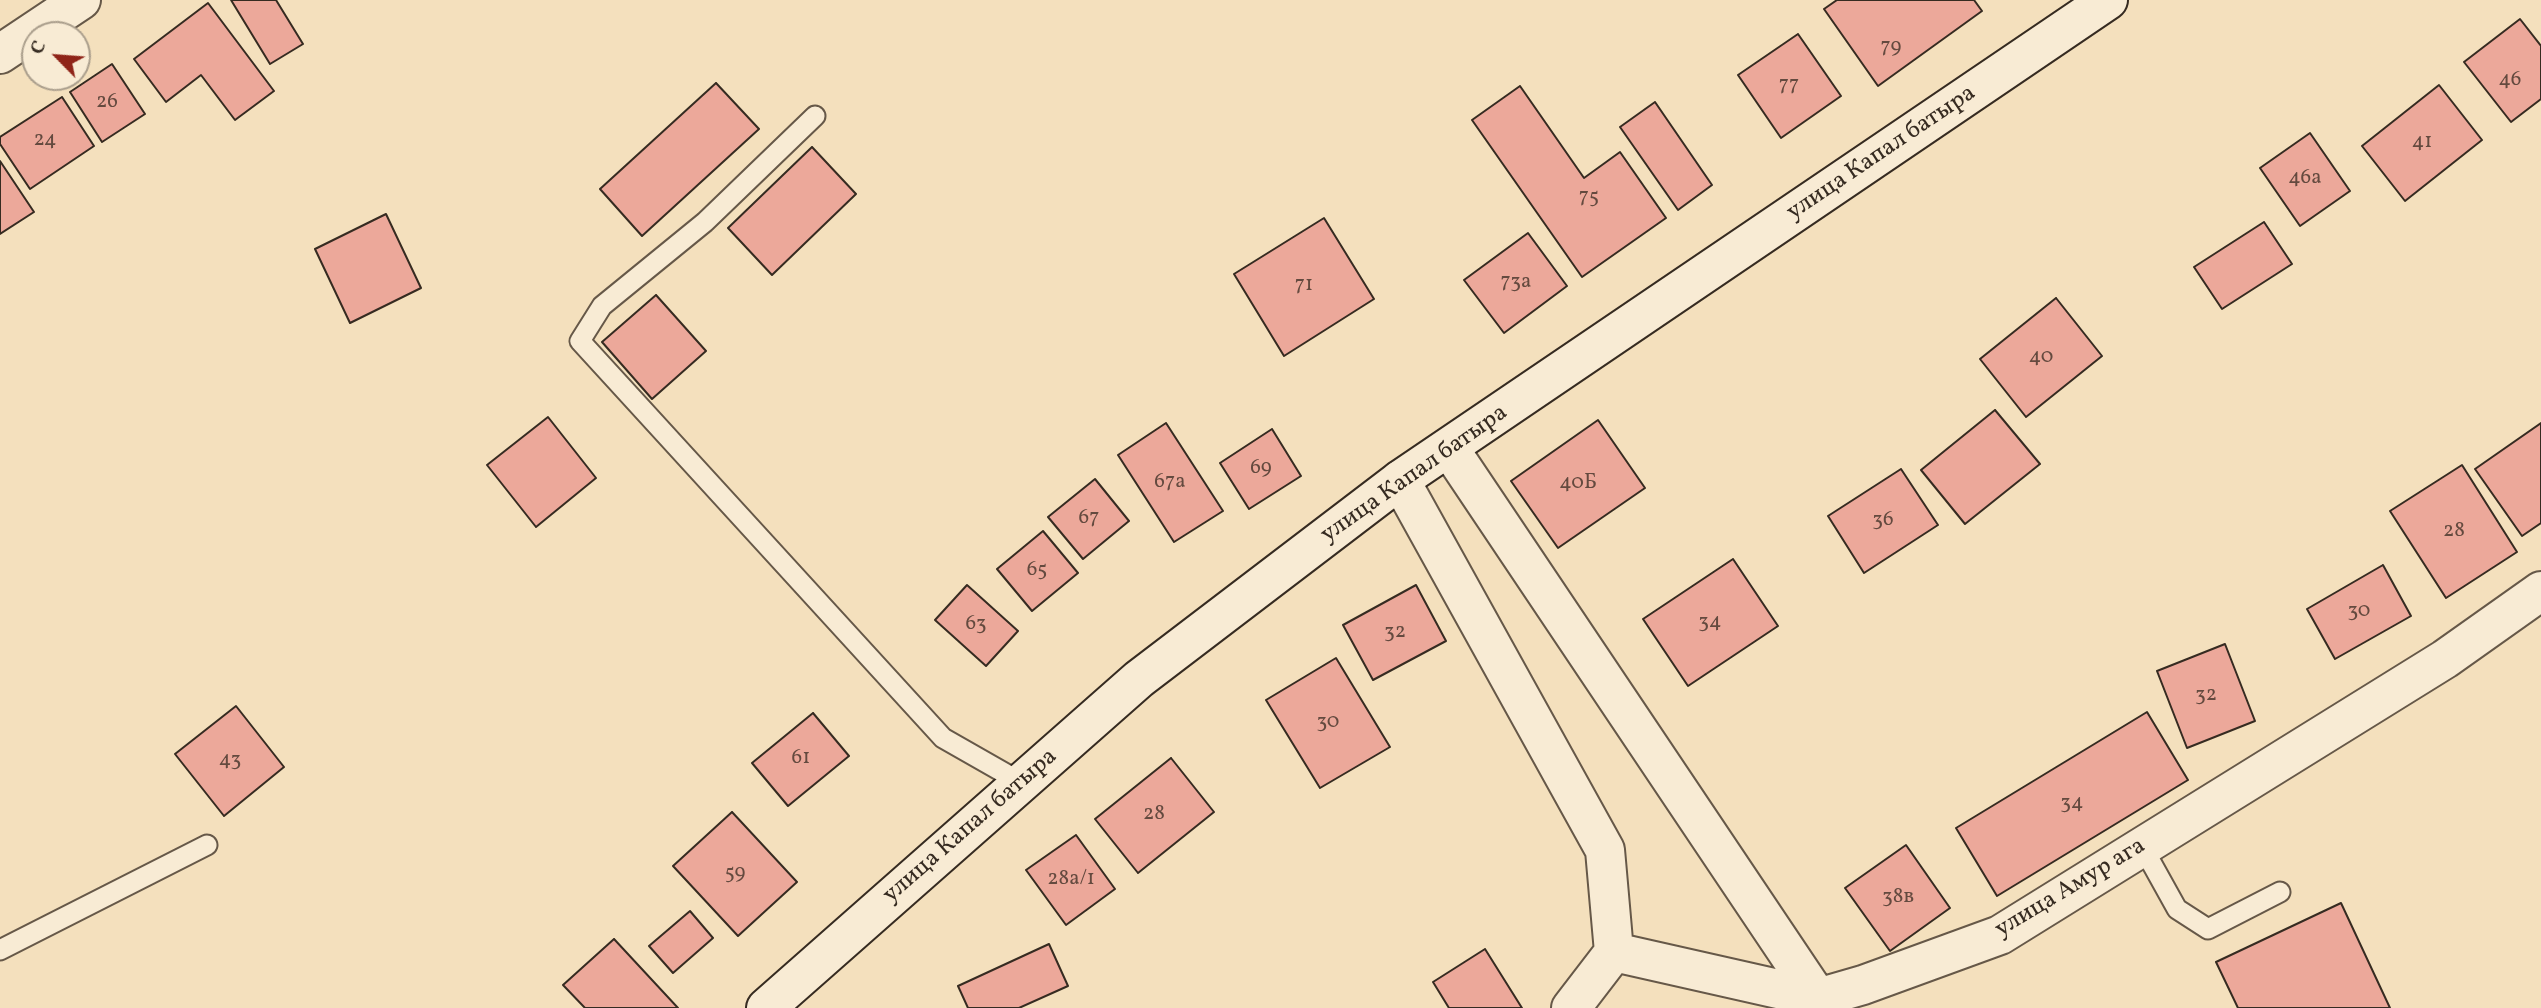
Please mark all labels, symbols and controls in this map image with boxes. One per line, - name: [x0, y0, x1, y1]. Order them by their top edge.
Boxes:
- north arrow: [21, 21, 91, 91]
- house number: 79: [1881, 35, 1901, 61]
- text: С: [24, 37, 53, 59]
- house number: 46: [2499, 68, 2521, 94]
- house number: 77: [1779, 73, 1799, 99]
- street label: улица Капал батыра: [1782, 80, 1982, 228]
- house number: 26: [96, 90, 118, 116]
- house number: 24: [33, 128, 57, 154]
- house number: 41: [2412, 130, 2432, 156]
- house number: 46а: [2288, 166, 2322, 192]
- house number: 75: [1579, 185, 1599, 211]
- house number: 73а: [1501, 270, 1531, 296]
- house number: 71: [1295, 273, 1313, 299]
- house number: 40: [2029, 345, 2053, 371]
- street label: улица Капал батыра: [1316, 400, 1514, 550]
- house number: 69: [1250, 456, 1272, 482]
- house number: 67а: [1154, 470, 1186, 496]
- house number: 40Б: [1559, 471, 1597, 497]
- house number: 67: [1079, 506, 1099, 532]
- house number: 36: [1872, 508, 1894, 534]
- house number: 28: [2443, 519, 2465, 545]
- house number: 65: [1027, 558, 1047, 584]
- house number: 30: [2348, 599, 2370, 625]
- house number: 34: [1698, 610, 1722, 636]
- house number: 63: [965, 612, 987, 638]
- house number: 32: [1384, 620, 1406, 646]
- house number: 32: [2195, 683, 2217, 709]
- house number: 30: [1317, 710, 1339, 736]
- street label: улица Капал батыра: [878, 743, 1064, 911]
- house number: 61: [792, 746, 810, 772]
- house number: 43: [219, 748, 241, 774]
- house number: 34: [2060, 791, 2084, 817]
- house number: 28: [1143, 802, 1165, 828]
- street label: улица Амур ага: [1991, 833, 2151, 945]
- house number: 59: [725, 861, 745, 887]
- house number: 28а/1: [1047, 867, 1095, 893]
- house number: 38в: [1882, 885, 1914, 911]

